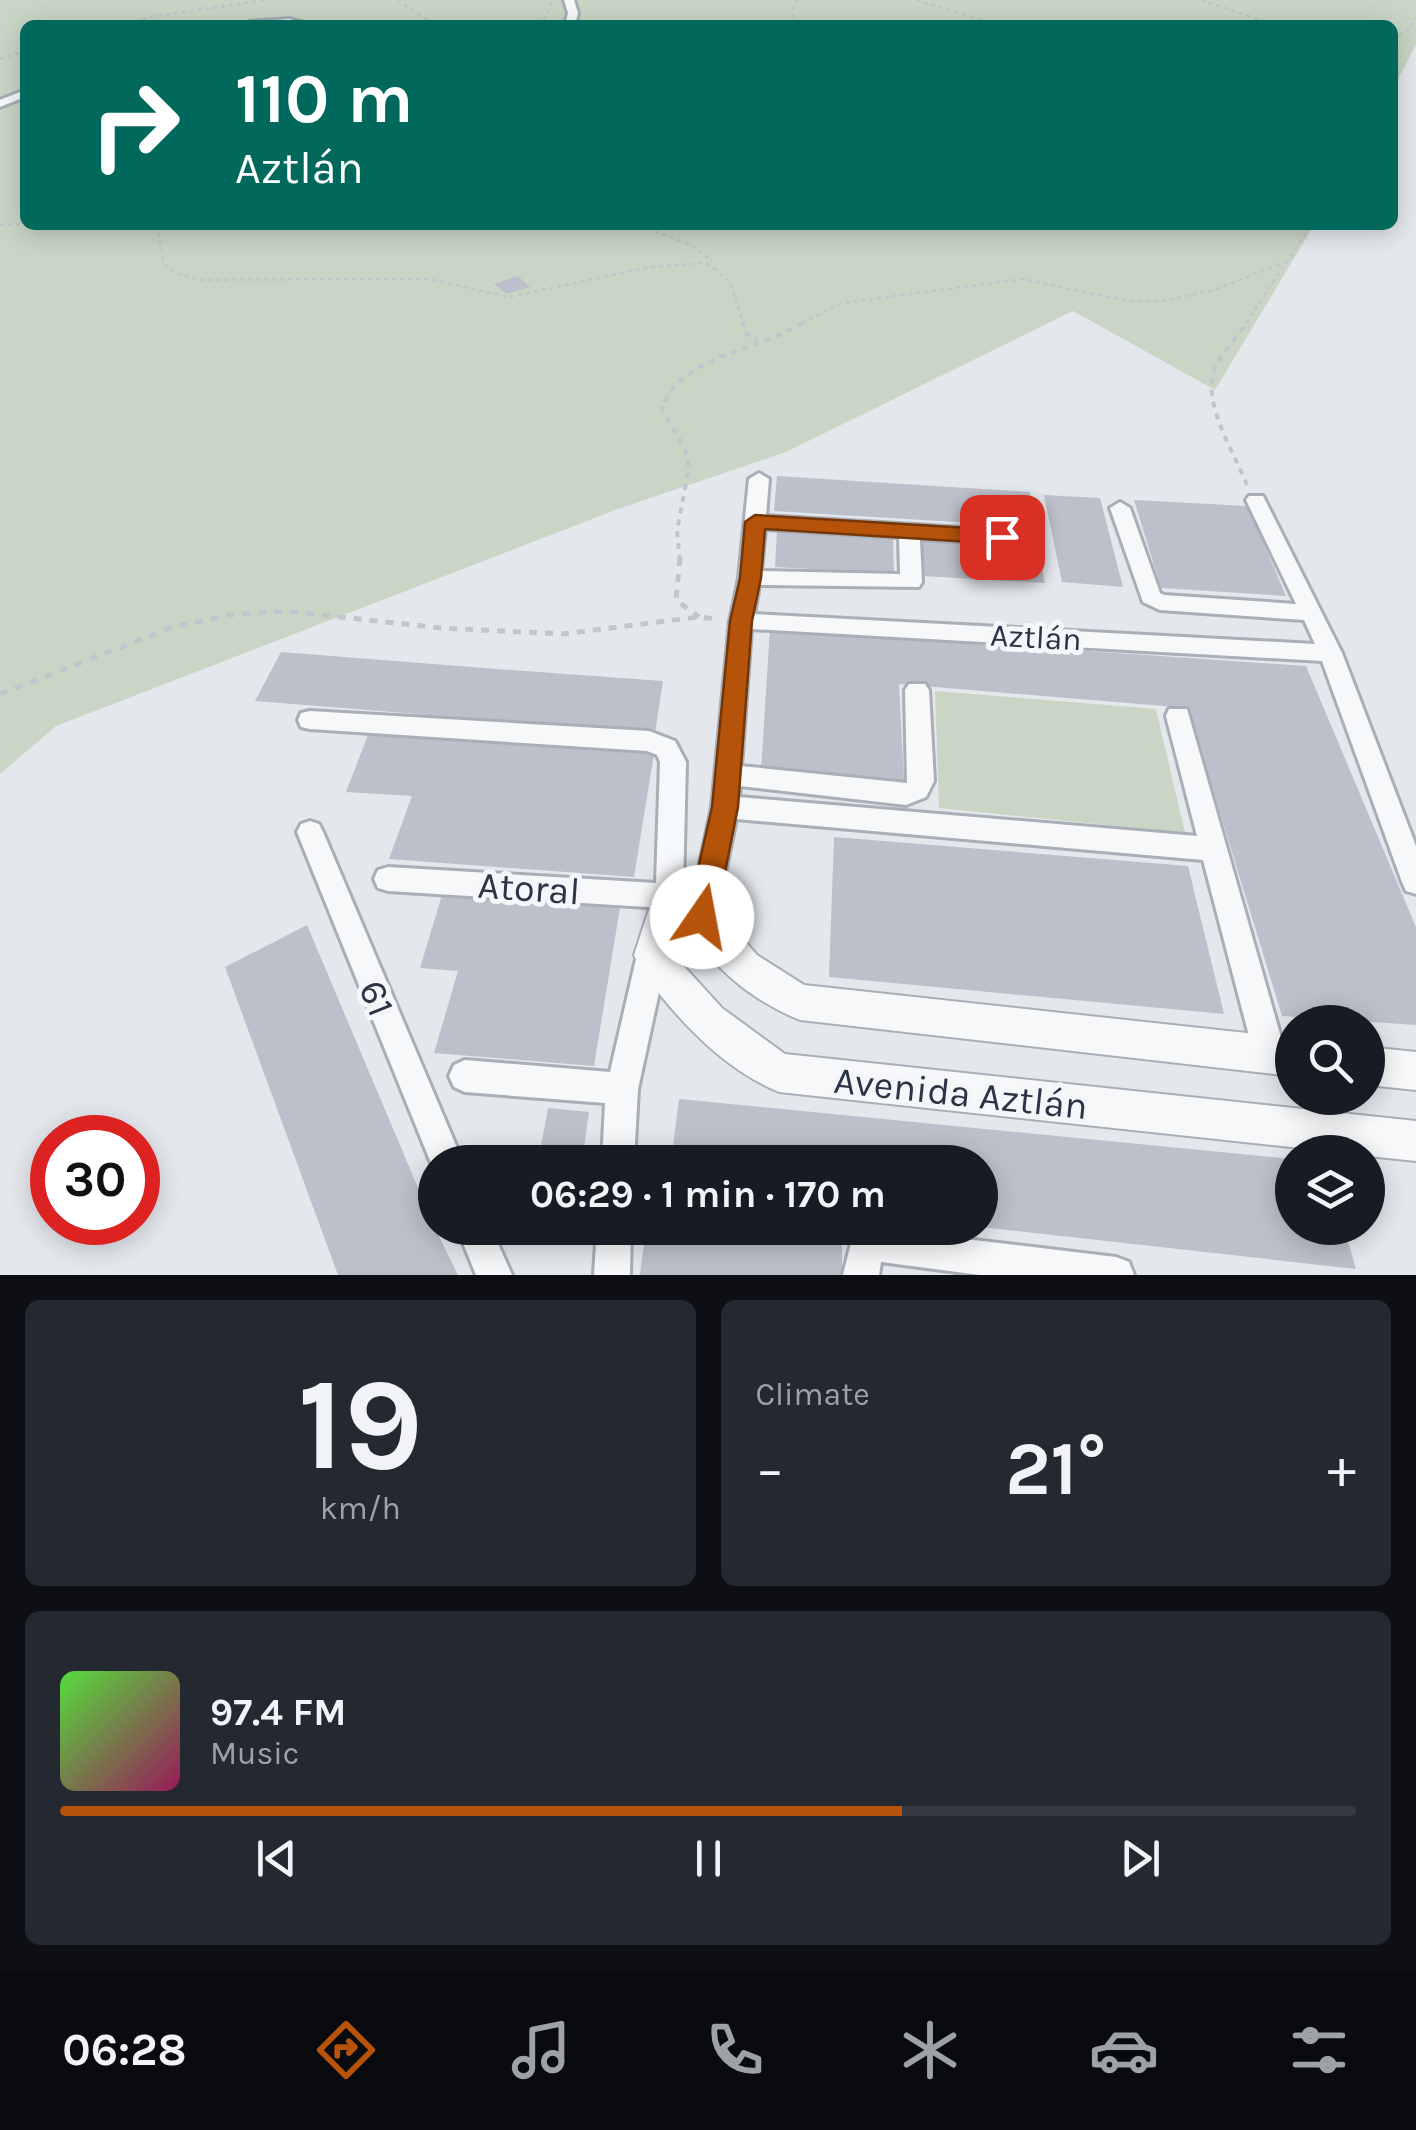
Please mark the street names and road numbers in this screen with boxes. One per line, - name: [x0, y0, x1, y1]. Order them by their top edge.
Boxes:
- street label: Aztlán: [989, 617, 1083, 658]
- street label: Atoral: [476, 862, 582, 915]
- street label: 61: [349, 974, 404, 1023]
- street label: Avenida Aztlán: [832, 1058, 1090, 1129]

